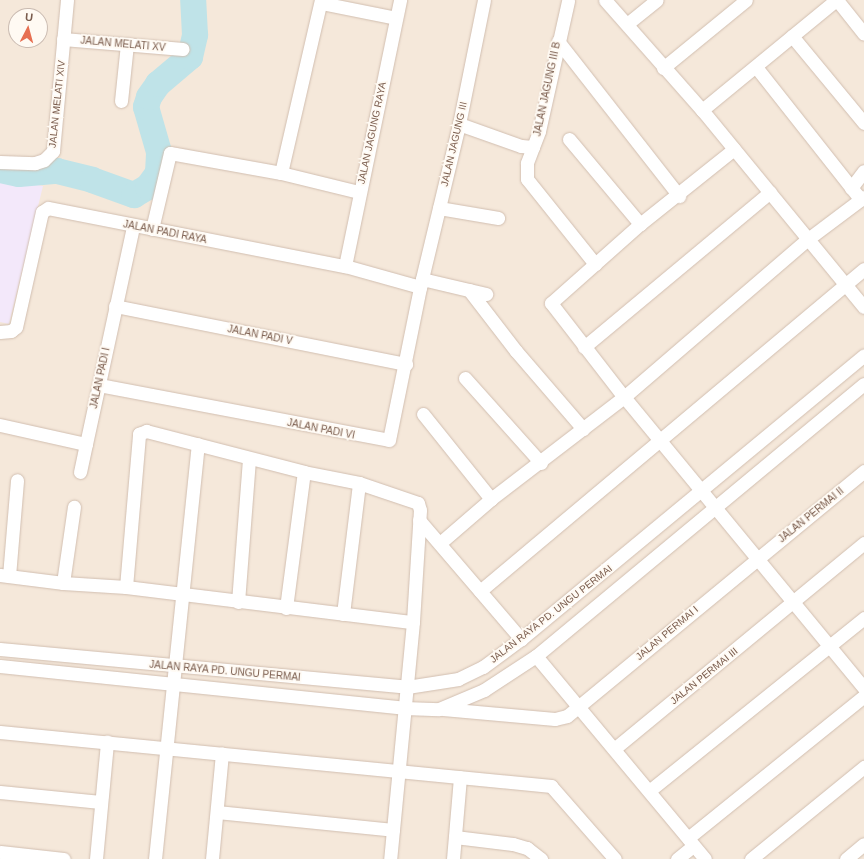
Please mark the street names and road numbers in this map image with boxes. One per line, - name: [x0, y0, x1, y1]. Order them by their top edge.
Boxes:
- street label: JALAN MELATI XV: [80, 34, 166, 54]
- street label: JALAN JAGUNG III B: [531, 41, 563, 137]
- street label: JALAN MELATI XIV: [46, 60, 68, 148]
- street label: JALAN JAGUNG RAYA: [355, 81, 389, 185]
- street label: JALAN JAGUNG III: [438, 100, 470, 188]
- street label: JALAN PADI RAYA: [122, 218, 208, 246]
- street label: JALAN PADI V: [226, 323, 294, 347]
- street label: JALAN PADI I: [88, 346, 112, 410]
- street label: JALAN PADI VI: [286, 417, 356, 441]
- street label: JALAN PERMAI II: [776, 485, 846, 545]
- street label: JALAN RAYA PD. UNGU PERMAI: [487, 562, 615, 666]
- street label: JALAN PERMAI I: [633, 603, 701, 663]
- street label: JALAN PERMAI III: [668, 645, 740, 707]
- street label: JALAN RAYA PD. UNGU PERMAI: [149, 658, 301, 684]

